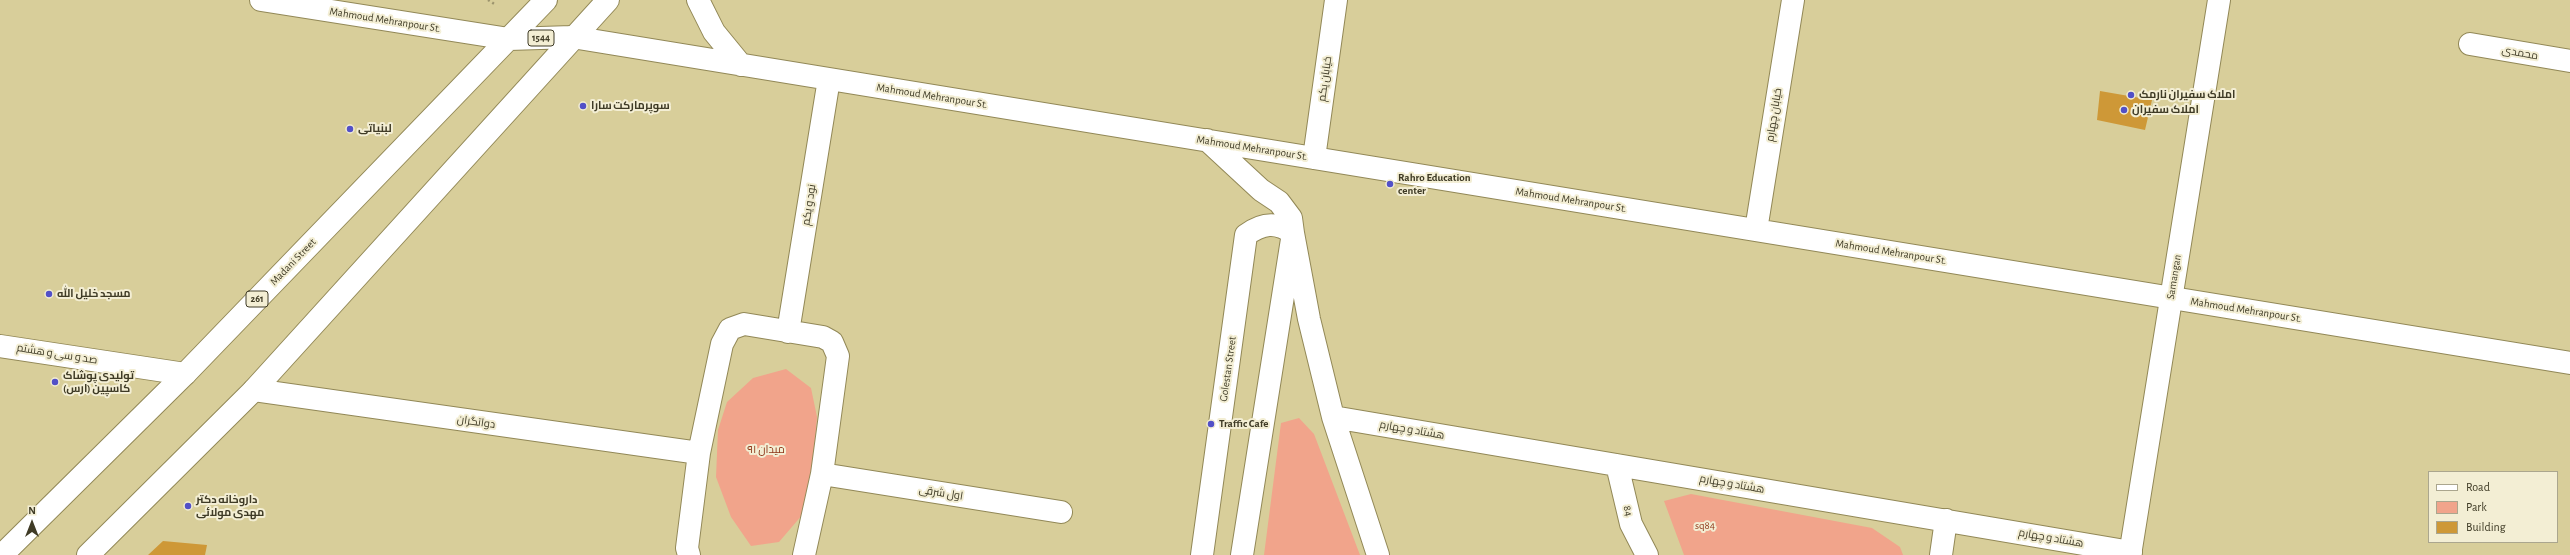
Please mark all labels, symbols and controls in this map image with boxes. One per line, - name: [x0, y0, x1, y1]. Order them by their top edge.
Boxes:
- street label: Mahmoud Mehranpour St.: [328, 5, 442, 35]
- road number: 1544: [528, 30, 554, 46]
- street label: محمدی: [2501, 43, 2539, 63]
- street label: خیابان یکم: [1315, 56, 1335, 102]
- street label: Mahmoud Mehranpour St.: [875, 81, 989, 111]
- street label: خیابان چهارم: [1763, 87, 1785, 143]
- place label: املاک سفیران نارمک: [2139, 88, 2235, 102]
- marker: املاک سفیران نارمک: [2126, 90, 2136, 100]
- place label: سوپرمارکت سارا: [591, 99, 670, 113]
- marker: سوپرمارکت سارا: [578, 101, 588, 111]
- place label: املاک سفیران: [2132, 103, 2199, 117]
- marker: املاک سفیران: [2119, 105, 2129, 115]
- place label: لبنیاتی: [358, 122, 392, 136]
- marker: لبنیاتی: [345, 124, 355, 134]
- street label: Mahmoud Mehranpour St.: [1195, 133, 1309, 163]
- place label: Rahro Education center: [1398, 171, 1471, 197]
- marker: Rahro Education center: [1385, 179, 1395, 189]
- street label: نود و یکم: [799, 183, 819, 227]
- street label: Mahmoud Mehranpour St.: [1514, 185, 1628, 215]
- street label: Madani Street: [267, 236, 319, 288]
- street label: Mahmoud Mehranpour St.: [1834, 237, 1948, 267]
- street label: Samangan: [2164, 254, 2184, 300]
- place label: مسجد خلیل الله: [57, 287, 131, 301]
- marker: مسجد خلیل الله: [44, 289, 54, 299]
- road number: 261: [246, 291, 268, 307]
- street label: Mahmoud Mehranpour St.: [2189, 295, 2303, 325]
- street label: Golestan Street: [1217, 336, 1239, 402]
- street label: صد و سی و هشتم: [16, 341, 98, 367]
- place label: تولیدی پوشاک کاسپین (ارس): [63, 369, 134, 395]
- marker: تولیدی پوشاک کاسپین (ارس): [50, 377, 60, 387]
- street label: دواتگران: [456, 413, 496, 431]
- place label: Traffic Cafe: [1219, 417, 1268, 431]
- street label: هشتاد و چهارم: [1378, 418, 1446, 442]
- marker: Traffic Cafe: [1206, 419, 1216, 429]
- park label: میدان ۹۱: [747, 443, 785, 457]
- legend: [2428, 471, 2558, 543]
- street label: هشتاد و چهارم: [1698, 472, 1766, 496]
- text: Road: [2466, 481, 2490, 493]
- street label: اول شرقی: [918, 483, 964, 503]
- place label: داروخانه دکتر مهدی مولائی: [196, 493, 264, 519]
- marker: داروخانه دکتر مهدی مولائی: [183, 501, 193, 511]
- text: Park: [2466, 501, 2487, 513]
- north arrow: [12, 503, 52, 543]
- street label: 84: [1620, 504, 1636, 518]
- text: N: [28, 505, 36, 516]
- park label: sq84: [1695, 519, 1715, 533]
- text: Building: [2466, 521, 2506, 533]
- street label: هشتاد و چهارم: [2017, 526, 2085, 550]

